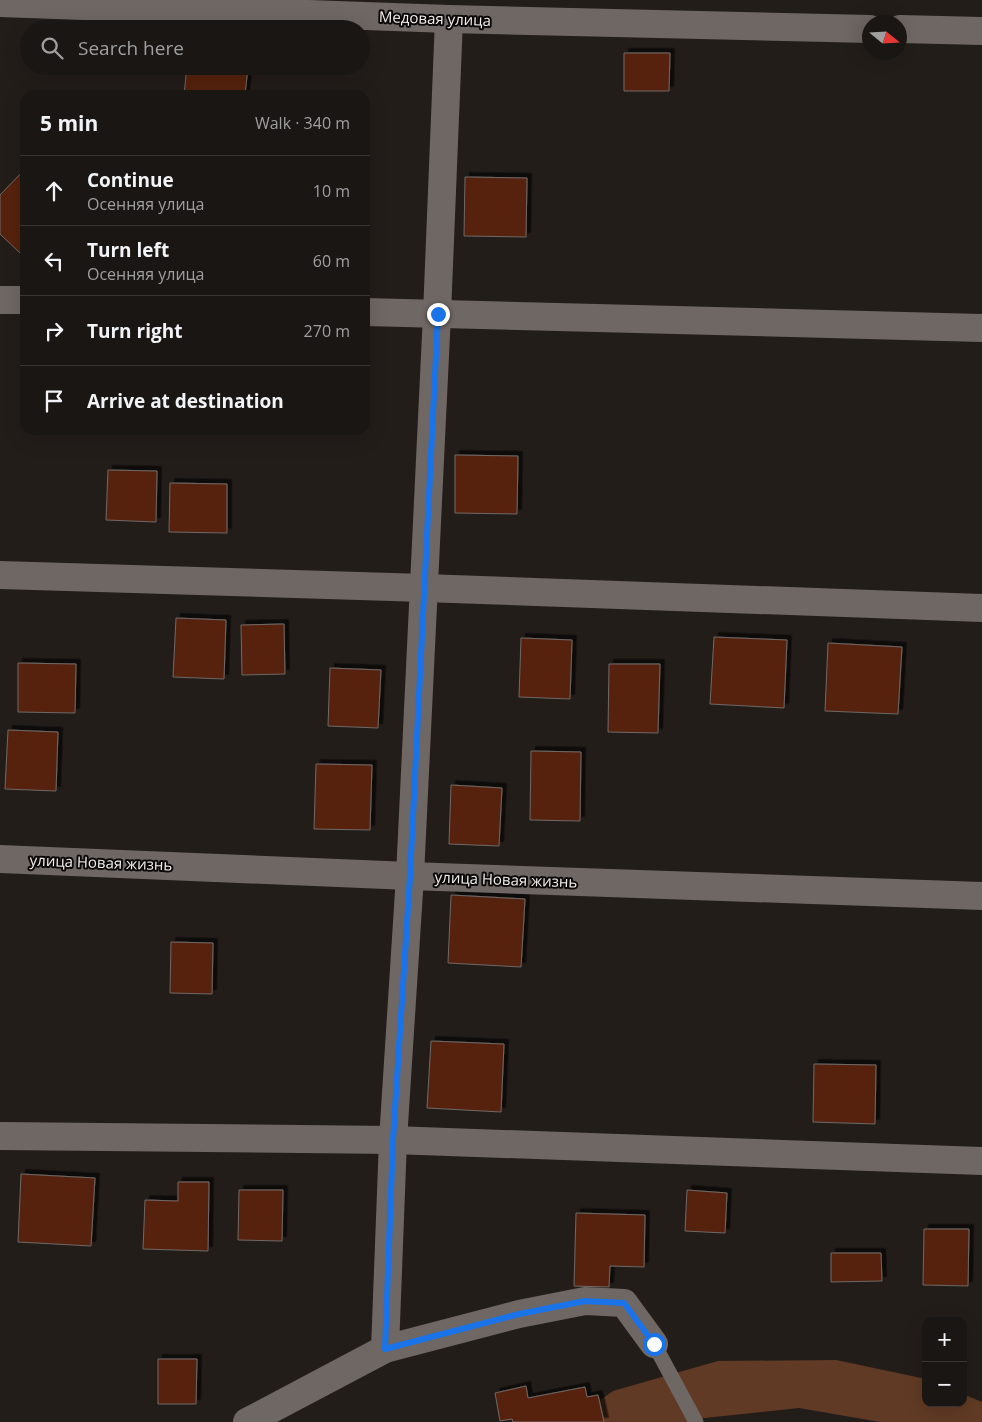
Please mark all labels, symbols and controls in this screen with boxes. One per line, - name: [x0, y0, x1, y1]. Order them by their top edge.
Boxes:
- street label: Медовая улица: [379, 6, 491, 30]
- north arrow: [862, 15, 907, 60]
- search box: [20, 20, 370, 75]
- icon: search: [38, 34, 66, 62]
- text: Search here: [78, 35, 184, 61]
- text: 5 min: [40, 109, 98, 137]
- text: Walk · 340 m: [255, 112, 350, 134]
- text: Continue: [87, 167, 174, 193]
- icon: ahead: [40, 177, 68, 205]
- text: 10 m: [313, 180, 350, 202]
- text: Осенняя улица: [87, 193, 204, 215]
- text: Turn left: [87, 237, 169, 263]
- icon: left: [40, 247, 68, 275]
- text: 60 m: [313, 250, 350, 272]
- text: Осенняя улица: [87, 263, 204, 285]
- route end: [427, 303, 450, 326]
- icon: right: [40, 317, 68, 345]
- text: Turn right: [87, 318, 182, 344]
- text: 270 m: [304, 320, 350, 342]
- icon: arrive: [40, 387, 68, 415]
- text: Arrive at destination: [87, 388, 284, 414]
- street label: улица Новая жизнь: [29, 850, 173, 874]
- street label: улица Новая жизнь: [434, 867, 578, 891]
- map controls: [922, 1317, 967, 1407]
- button: +: [922, 1317, 967, 1362]
- route start: [643, 1333, 666, 1356]
- button: −: [922, 1362, 967, 1407]

